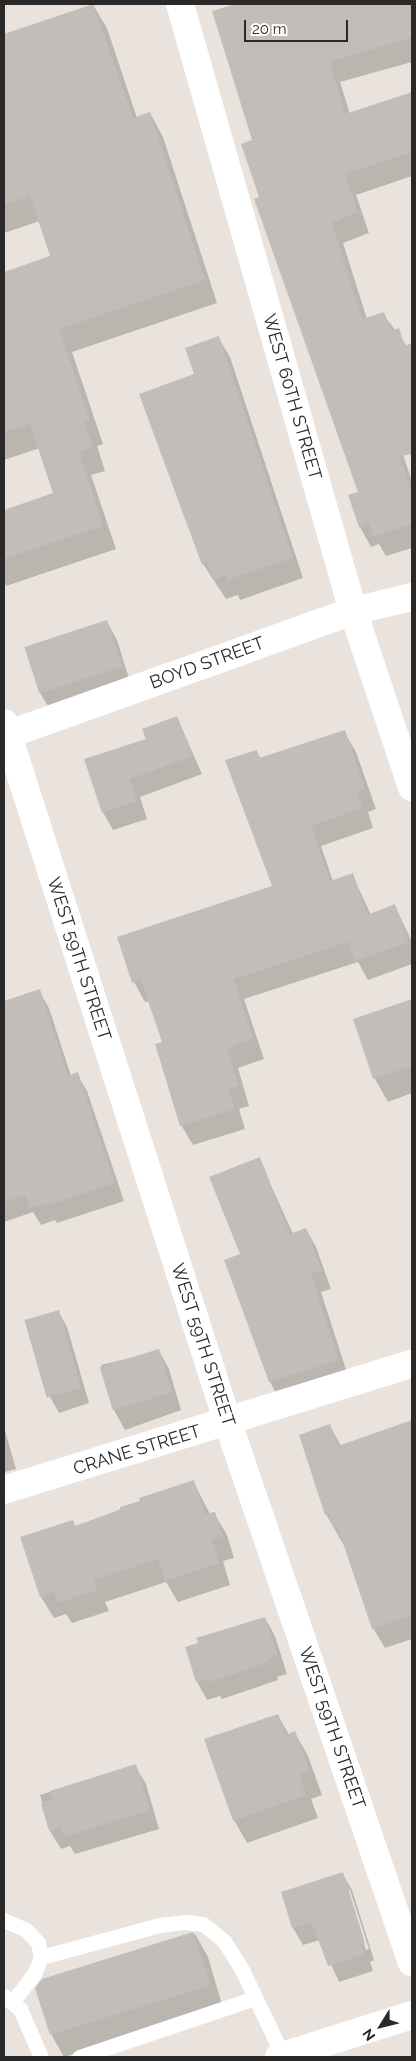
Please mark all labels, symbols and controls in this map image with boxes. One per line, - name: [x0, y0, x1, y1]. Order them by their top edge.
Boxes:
- scale bar: [246, 10, 350, 42]
- text: 20 m: [252, 20, 287, 38]
- street label: WEST 60TH STREET: [258, 311, 326, 483]
- street label: BOYD STREET: [147, 632, 267, 694]
- street label: WEST 59TH STREET: [42, 875, 116, 1043]
- street label: WEST 59TH STREET: [166, 1261, 240, 1429]
- street label: CRANE STREET: [71, 1420, 203, 1480]
- street label: WEST 59TH STREET: [294, 1644, 370, 1812]
- north arrow: [356, 2001, 406, 2051]
- text: N: [359, 2026, 378, 2044]

